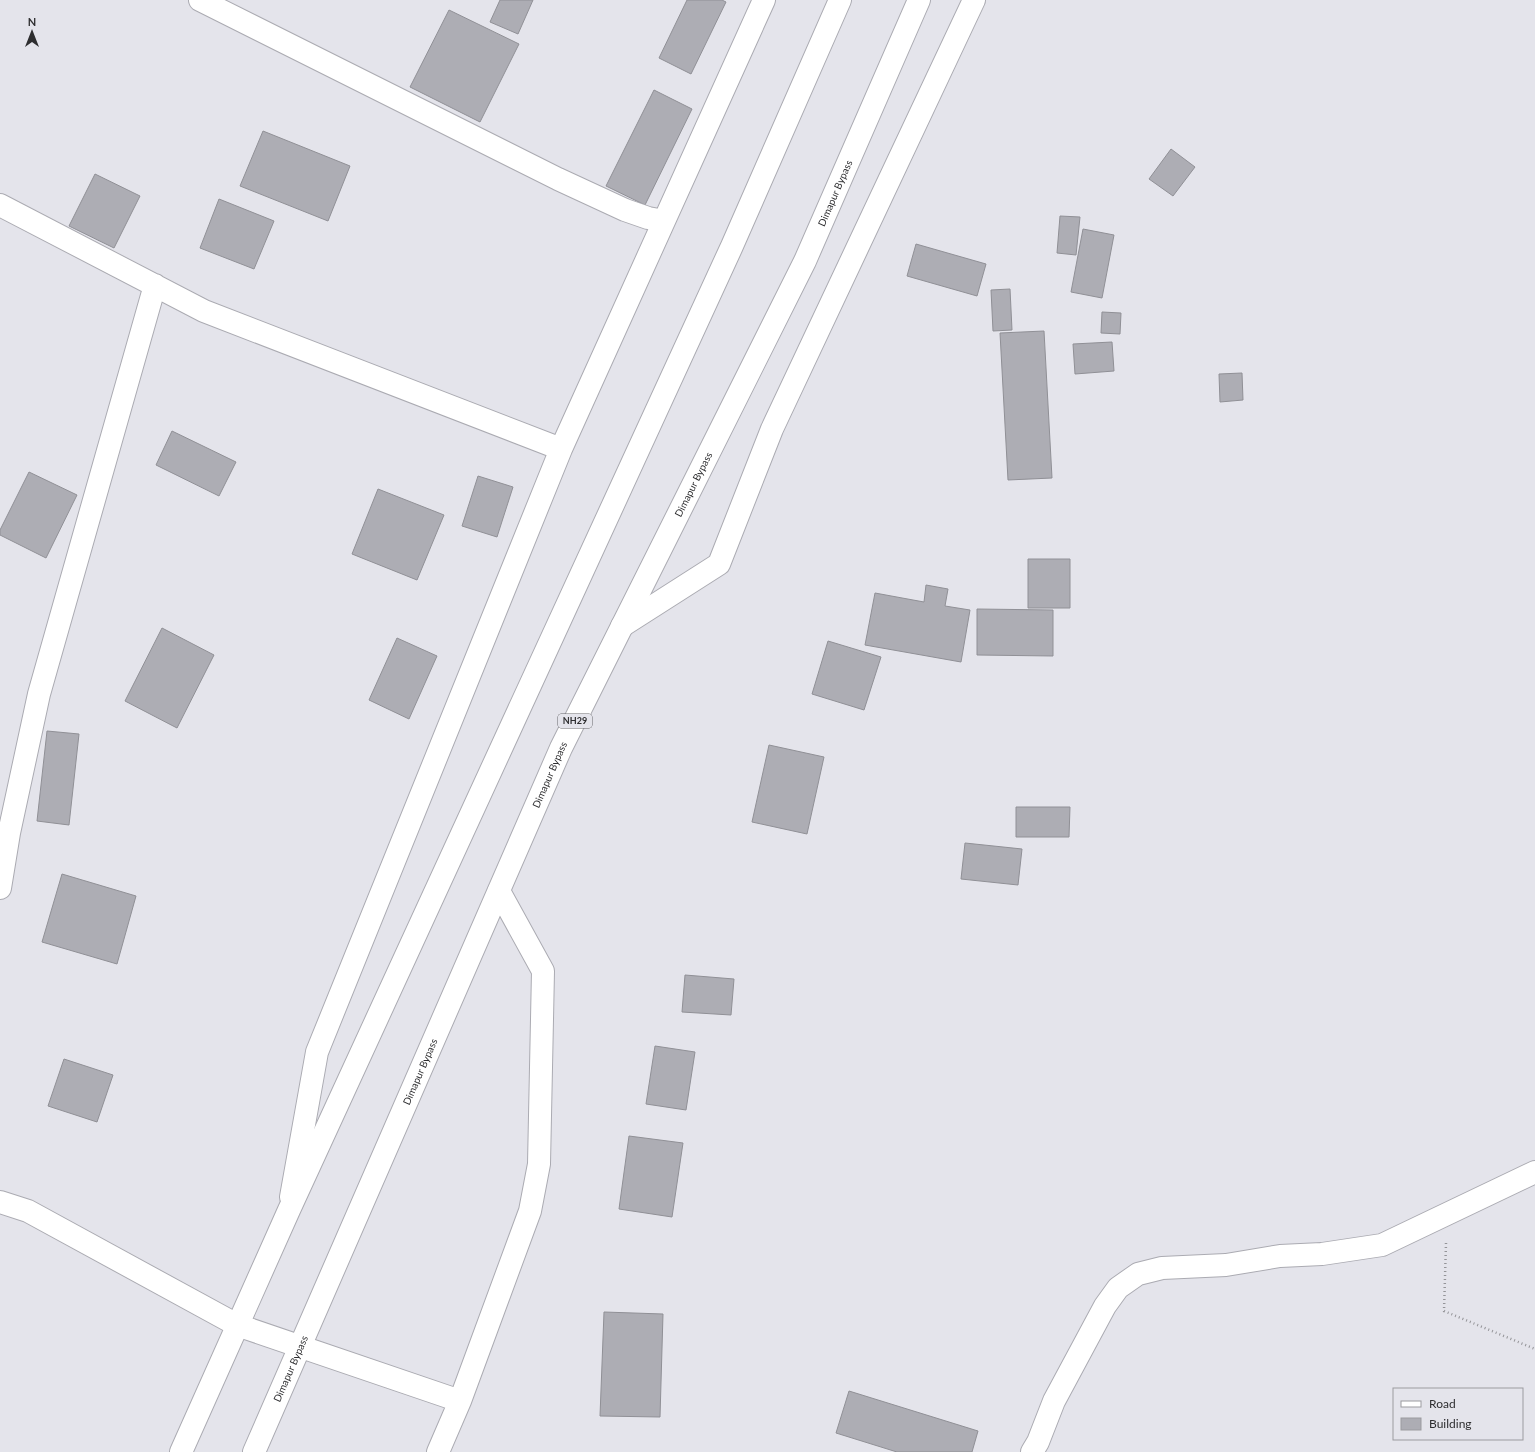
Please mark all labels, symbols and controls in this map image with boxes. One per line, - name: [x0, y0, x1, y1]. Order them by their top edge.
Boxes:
- north arrow: [12, 12, 52, 52]
- text: N: [28, 15, 36, 28]
- street label: Dimapur Bypass: [815, 158, 854, 228]
- street label: Dimapur Bypass: [672, 450, 714, 519]
- road number: NH29: [558, 714, 592, 728]
- street label: Dimapur Bypass: [530, 739, 569, 810]
- street label: Dimapur Bypass: [400, 1037, 440, 1107]
- street label: Dimapur Bypass: [271, 1334, 310, 1404]
- legend: [1393, 1388, 1523, 1440]
- text: Road: [1429, 1396, 1456, 1411]
- text: Building: [1429, 1416, 1472, 1431]

